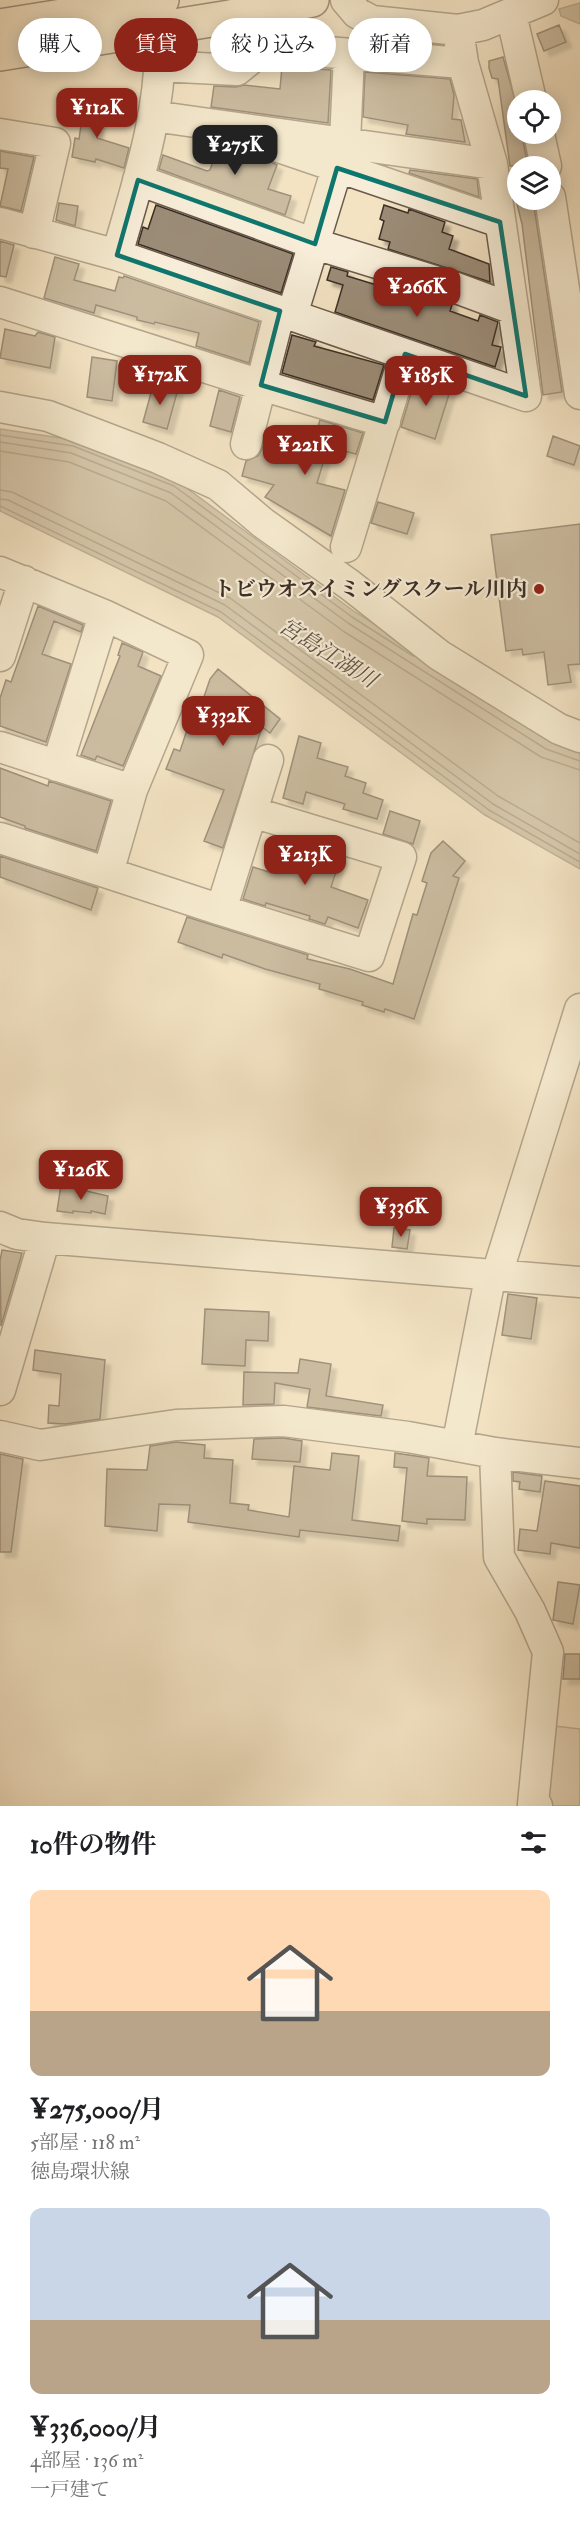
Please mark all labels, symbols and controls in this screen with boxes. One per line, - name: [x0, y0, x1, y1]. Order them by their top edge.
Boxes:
- chip: 購入: [18, 18, 102, 72]
- chip: 賃貸: [114, 18, 198, 72]
- chip: 絞り込み: [210, 18, 336, 72]
- chip: 新着: [348, 18, 432, 72]
- pin: ¥112K: [55, 88, 139, 139]
- map controls: [507, 90, 561, 210]
- button: locate: [507, 90, 561, 144]
- text: ¥112K: [70, 95, 124, 120]
- pin: ¥275K: [193, 125, 277, 176]
- text: ¥275K: [206, 132, 264, 157]
- button: layers: [507, 156, 561, 210]
- pin: ¥266K: [375, 267, 459, 318]
- text: ¥266K: [387, 274, 447, 299]
- pin: ¥172K: [118, 355, 202, 406]
- pin: ¥185K: [384, 356, 468, 407]
- text: ¥172K: [132, 362, 188, 387]
- text: ¥185K: [399, 363, 453, 388]
- pin: ¥221K: [263, 425, 347, 476]
- text: ¥221K: [277, 432, 333, 457]
- place label: トビウオスイミングスクール川内: [214, 576, 527, 603]
- marker: トビウオスイミングスクール川内: [532, 582, 546, 596]
- water label: 宮島江湖川: [274, 612, 384, 695]
- pin: ¥332K: [181, 696, 265, 747]
- text: ¥332K: [196, 703, 250, 728]
- pin: ¥213K: [263, 835, 347, 886]
- text: ¥213K: [278, 842, 332, 867]
- pin: ¥126K: [39, 1150, 123, 1201]
- text: ¥126K: [53, 1157, 109, 1182]
- pin: ¥336K: [359, 1187, 443, 1238]
- text: ¥336K: [374, 1194, 428, 1219]
- icon: filters: [517, 1826, 550, 1859]
- text: 10件の物件: [30, 1829, 156, 1861]
- icon: home: [236, 1929, 344, 2037]
- text: ¥275,000/月: [30, 2094, 165, 2126]
- text: 5部屋 · 118 m²: [30, 2130, 140, 2155]
- text: 徳島環状線: [30, 2159, 130, 2184]
- icon: home: [236, 2247, 344, 2355]
- text: ¥336,000/月: [30, 2412, 162, 2444]
- text: 4部屋 · 136 m²: [30, 2448, 143, 2473]
- text: 一戸建て: [30, 2477, 110, 2502]

